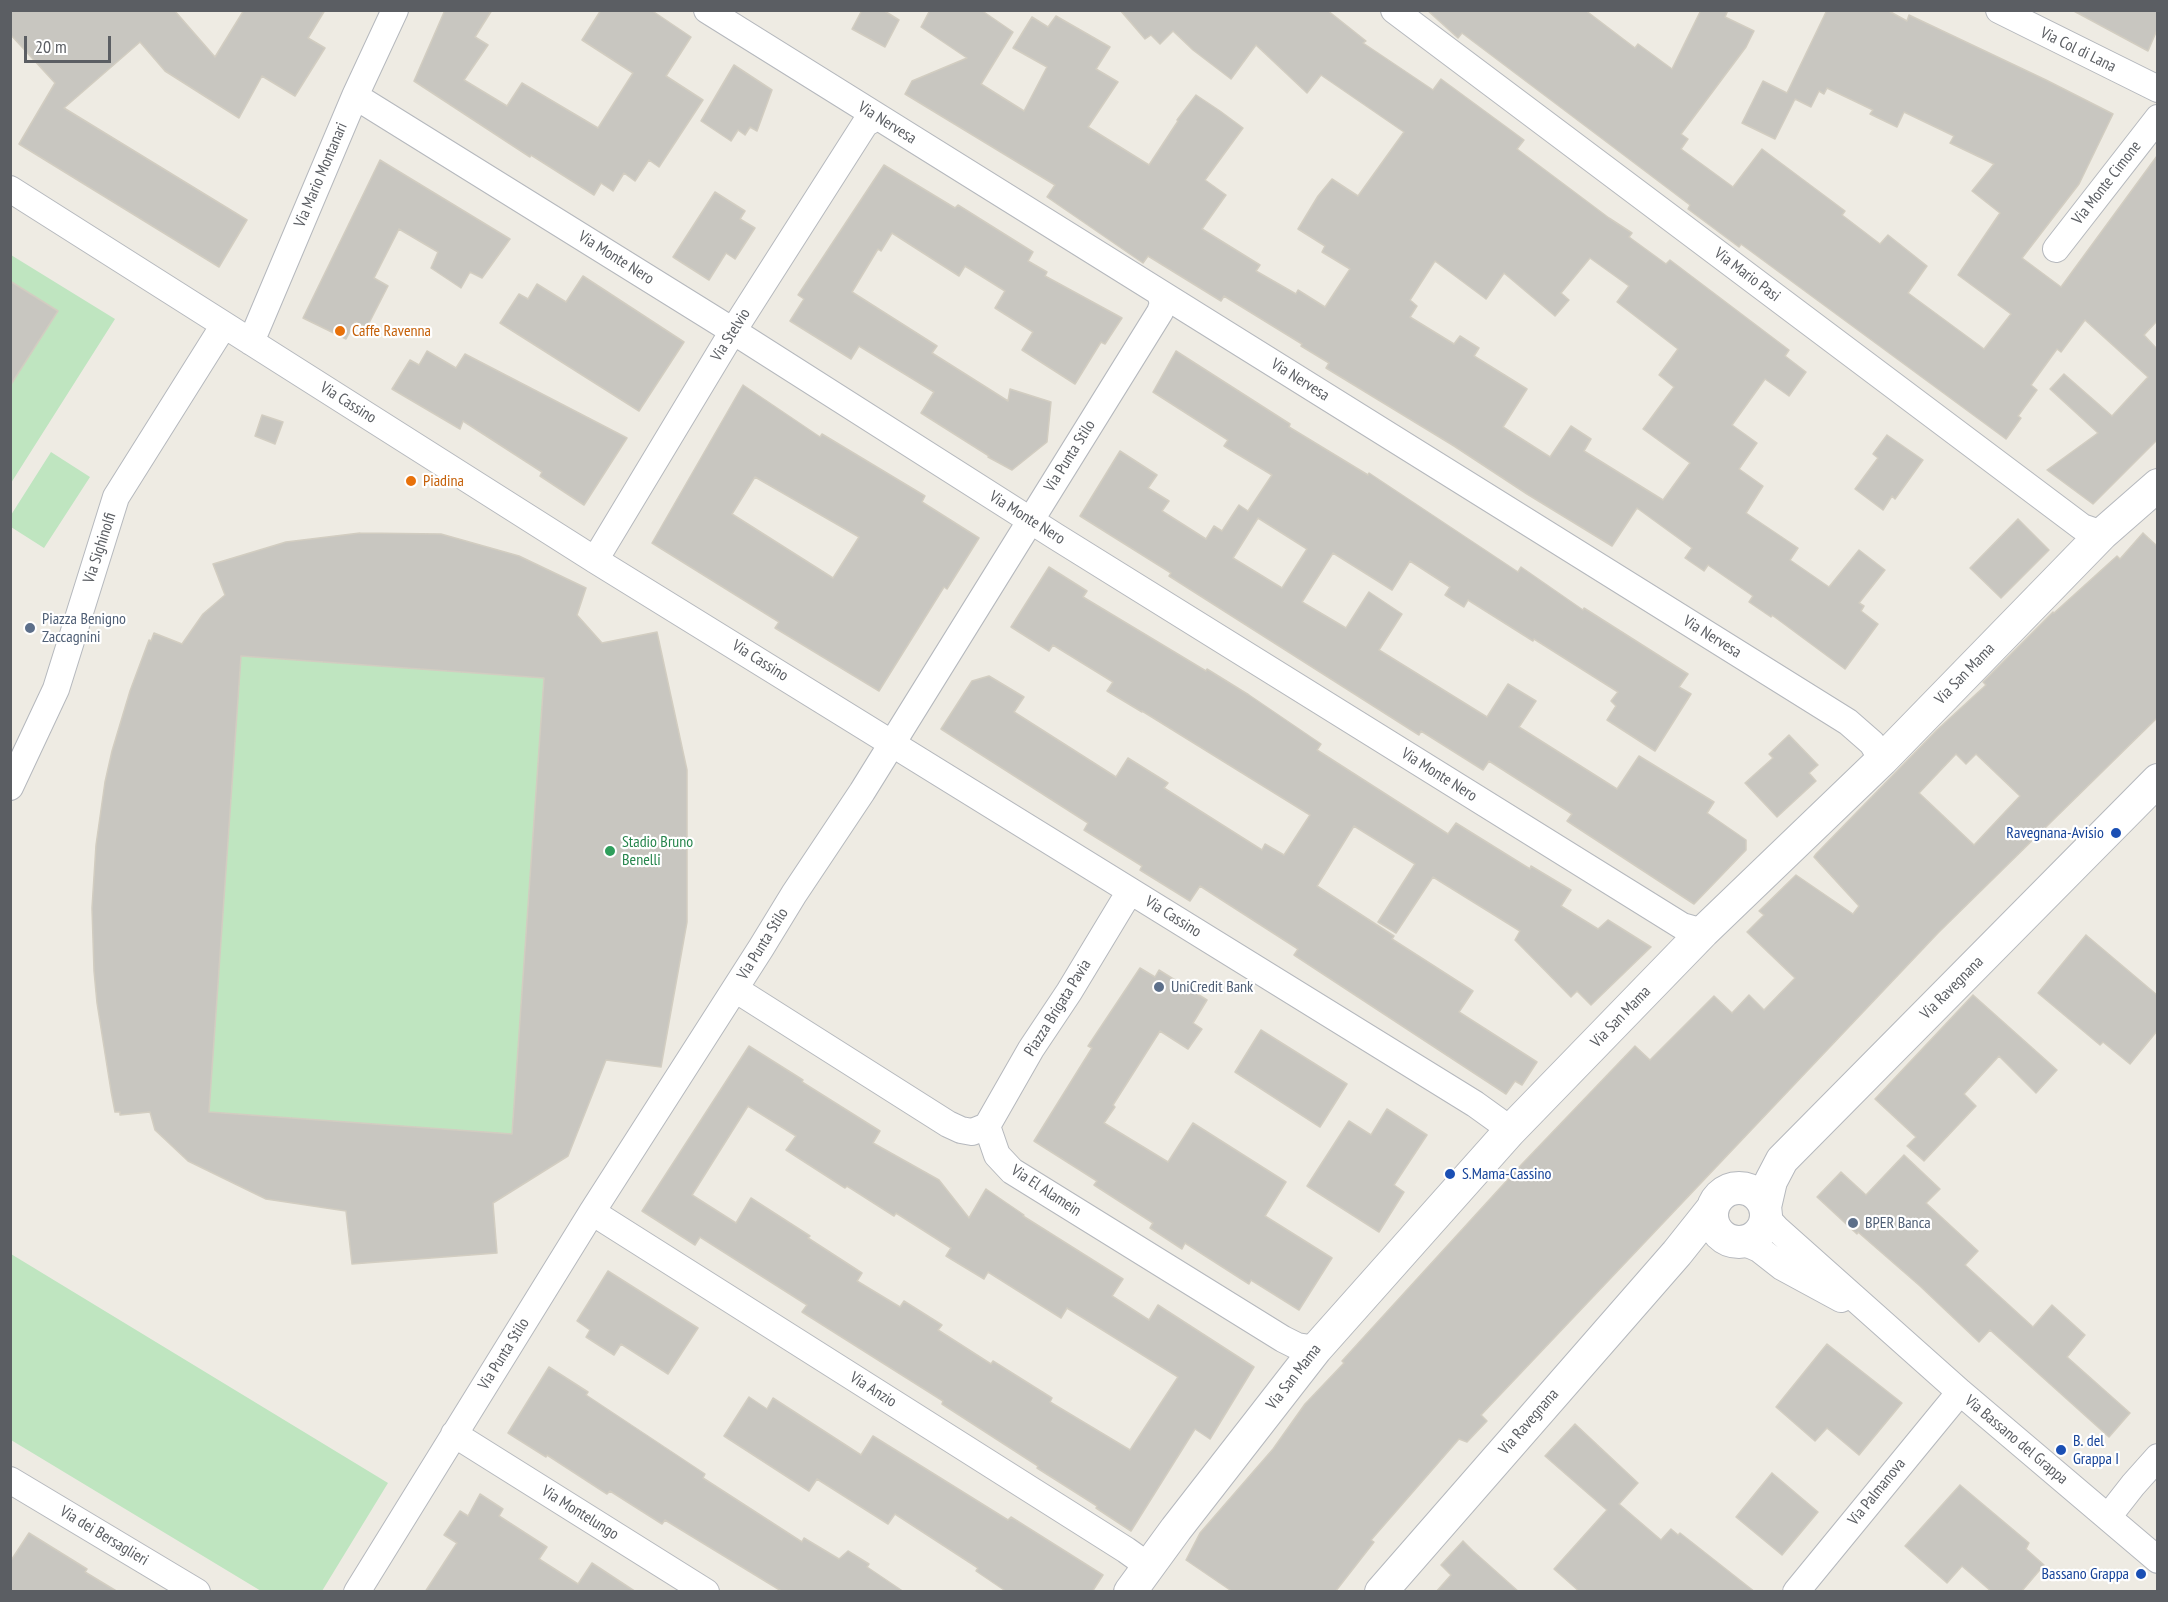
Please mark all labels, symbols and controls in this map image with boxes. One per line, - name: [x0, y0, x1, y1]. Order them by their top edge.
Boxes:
- street label: Via Col di Lana: [2037, 23, 2119, 77]
- scale bar: [27, 24, 114, 62]
- text: 20 m: [35, 35, 67, 58]
- street label: Via Nervesa: [854, 98, 920, 148]
- street label: Via Mario Montanari: [290, 120, 352, 230]
- street label: Via Monte Cimone: [2068, 137, 2146, 229]
- street label: Via Monte Nero: [575, 227, 657, 289]
- street label: Via Mario Pasi: [1710, 244, 1784, 306]
- street label: Via Stelvio: [707, 305, 755, 365]
- place label: Caffe Ravenna: [352, 321, 431, 341]
- marker: Caffe Ravenna: [333, 324, 347, 338]
- street label: Via Nervesa: [1267, 355, 1333, 405]
- street label: Via Cassino: [316, 378, 380, 428]
- street label: Via Punta Stilo: [1040, 417, 1100, 495]
- place label: Piadina: [423, 471, 464, 491]
- marker: Piadina: [404, 474, 418, 488]
- street label: Via Monte Nero: [986, 487, 1068, 549]
- street label: Via Sighinolfi: [80, 510, 120, 586]
- place label: Piazza Benigno Zaccagnini: [42, 609, 126, 647]
- street label: Via Nervesa: [1679, 612, 1745, 662]
- marker: Piazza Benigno Zaccagnini: [23, 621, 37, 635]
- street label: Via Cassino: [728, 636, 792, 686]
- street label: Via San Mama: [1931, 639, 1999, 709]
- street label: Via Monte Nero: [1398, 744, 1480, 806]
- place label: Ravegnana-Avisio: [2006, 823, 2104, 843]
- marker: Ravegnana-Avisio: [2109, 826, 2123, 840]
- place label: Stadio Bruno Benelli: [622, 832, 693, 870]
- marker: Stadio Bruno Benelli: [603, 844, 617, 858]
- street label: Via Cassino: [1141, 892, 1205, 942]
- street label: Via Punta Stilo: [733, 905, 793, 983]
- street label: Via Ravegnana: [1917, 953, 1987, 1023]
- street label: Piazza Brigata Pavia: [1021, 956, 1095, 1060]
- place label: UniCredit Bank: [1171, 977, 1253, 997]
- marker: UniCredit Bank: [1152, 980, 1166, 994]
- street label: Via San Mama: [1587, 982, 1655, 1052]
- street label: Via El Alamein: [1007, 1161, 1085, 1221]
- place label: S.Mama-Cassino: [1462, 1164, 1552, 1184]
- marker: S.Mama-Cassino: [1443, 1167, 1457, 1181]
- place label: BPER Banca: [1865, 1213, 1931, 1233]
- marker: BPER Banca: [1846, 1216, 1860, 1230]
- street label: Via Punta Stilo: [474, 1315, 534, 1393]
- street label: Via San Mama: [1263, 1340, 1325, 1414]
- street label: Via Anzio: [846, 1368, 900, 1412]
- street label: Via Ravegnana: [1495, 1385, 1563, 1459]
- street label: Via Bassano del Grappa: [1961, 1391, 2071, 1489]
- place label: B. del Grappa I: [2073, 1431, 2119, 1469]
- marker: B. del Grappa I: [2054, 1443, 2068, 1457]
- street label: Via Palmanova: [1844, 1455, 1910, 1529]
- street label: Via Montelungo: [538, 1482, 622, 1544]
- street label: Via dei Bersaglieri: [56, 1502, 152, 1570]
- place label: Bassano Grappa: [2042, 1564, 2129, 1584]
- marker: Bassano Grappa: [2134, 1567, 2148, 1581]

